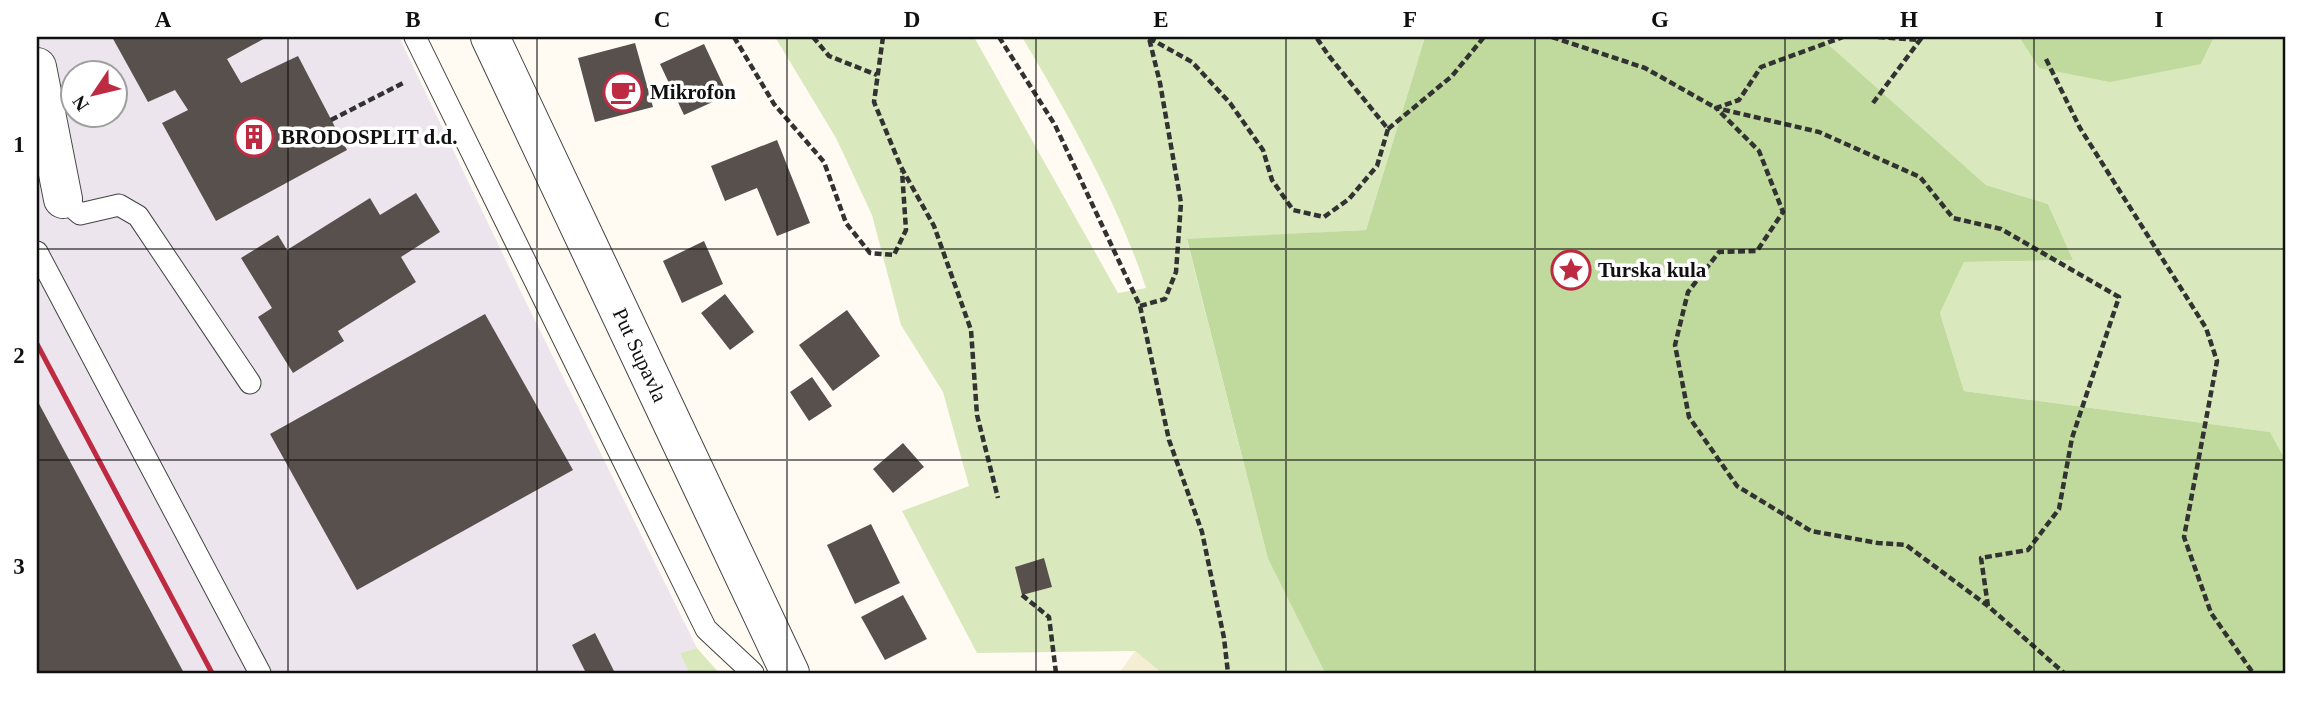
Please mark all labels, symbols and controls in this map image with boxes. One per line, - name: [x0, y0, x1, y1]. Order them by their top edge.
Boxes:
- text: A: [155, 7, 172, 32]
- text: B: [405, 7, 421, 32]
- text: C: [654, 7, 670, 32]
- text: D: [904, 7, 920, 32]
- text: E: [1153, 7, 1169, 32]
- text: F: [1403, 7, 1417, 32]
- text: G: [1651, 7, 1669, 32]
- text: H: [1900, 7, 1918, 32]
- text: I: [2155, 7, 2164, 32]
- north arrow: [60, 60, 130, 130]
- cafe icon: Mikrofon: [602, 71, 644, 113]
- place label: Mikrofon: [650, 80, 736, 104]
- text: N: [68, 92, 93, 115]
- building icon: BRODOSPLIT d.d.: [233, 116, 275, 158]
- place label: BRODOSPLIT d.d.: [281, 125, 457, 149]
- text: 1: [13, 132, 25, 157]
- place icon: Turska kula: [1550, 249, 1592, 291]
- place label: Turska kula: [1598, 258, 1707, 282]
- street label: Put Supavla: [608, 304, 672, 406]
- text: 2: [13, 343, 25, 368]
- text: 3: [13, 554, 25, 579]

